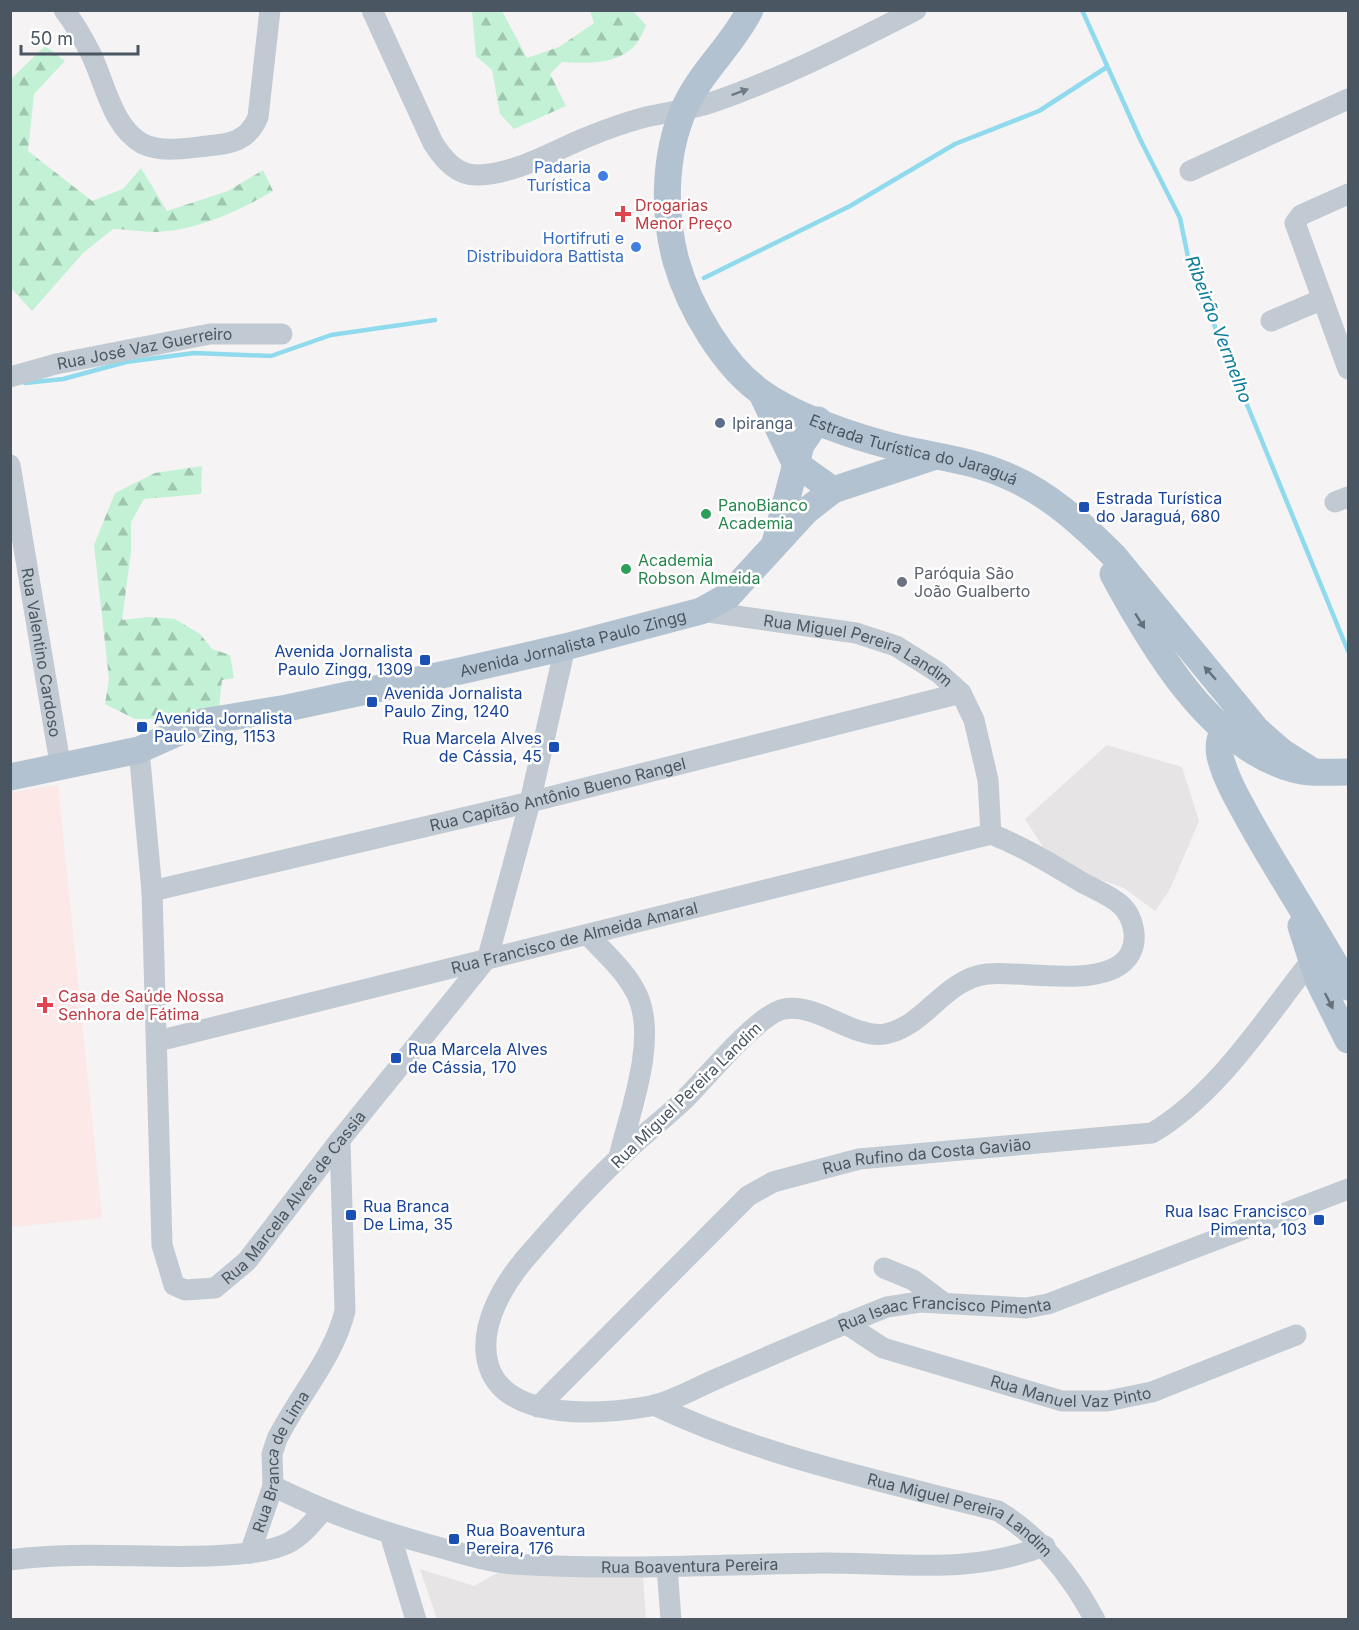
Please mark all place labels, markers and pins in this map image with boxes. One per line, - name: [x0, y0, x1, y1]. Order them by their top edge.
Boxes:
- place label: Padaria Turística: [526, 157, 591, 195]
- marker: Padaria Turística: [596, 169, 610, 183]
- place label: Drogarias Menor Preço: [635, 195, 732, 233]
- marker: Drogarias Menor Preço: [616, 207, 630, 221]
- place label: Hortifruti e Distribuidora Battista: [467, 228, 624, 266]
- marker: Hortifruti e Distribuidora Battista: [629, 240, 643, 254]
- place label: Ipiranga: [732, 413, 793, 433]
- marker: Ipiranga: [713, 416, 727, 430]
- place label: Estrada Turística do Jaraguá, 680: [1096, 488, 1222, 526]
- place label: PanoBianco Academia: [718, 495, 808, 533]
- marker: Estrada Turística do Jaraguá, 680: [1077, 500, 1091, 514]
- marker: PanoBianco Academia: [699, 507, 713, 521]
- place label: Academia Robson Almeida: [638, 550, 760, 588]
- marker: Academia Robson Almeida: [619, 562, 633, 576]
- place label: Paróquia São João Gualberto: [914, 563, 1030, 601]
- marker: Paróquia São João Gualberto: [895, 575, 909, 589]
- place label: Avenida Jornalista Paulo Zingg, 1309: [275, 641, 413, 679]
- marker: Avenida Jornalista Paulo Zingg, 1309: [418, 653, 432, 667]
- place label: Avenida Jornalista Paulo Zing, 1240: [384, 683, 523, 721]
- marker: Avenida Jornalista Paulo Zing, 1240: [365, 695, 379, 709]
- place label: Avenida Jornalista Paulo Zing, 1153: [154, 708, 293, 746]
- marker: Avenida Jornalista Paulo Zing, 1153: [135, 720, 149, 734]
- place label: Rua Marcela Alves de Cássia, 45: [402, 728, 542, 766]
- marker: Rua Marcela Alves de Cássia, 45: [547, 740, 561, 754]
- place label: Casa de Saúde Nossa Senhora de Fátima: [58, 986, 224, 1024]
- marker: Casa de Saúde Nossa Senhora de Fátima: [36, 996, 54, 1014]
- place label: Rua Marcela Alves de Cássia, 170: [408, 1039, 548, 1077]
- marker: Rua Marcela Alves de Cássia, 170: [389, 1051, 403, 1065]
- place label: Rua Branca De Lima, 35: [363, 1196, 453, 1234]
- place label: Rua Isac Francisco Pimenta, 103: [1165, 1201, 1307, 1239]
- marker: Rua Branca De Lima, 35: [344, 1208, 358, 1222]
- marker: Rua Isac Francisco Pimenta, 103: [1312, 1213, 1326, 1227]
- place label: Rua Boaventura Pereira, 176: [466, 1520, 585, 1558]
- marker: Rua Boaventura Pereira, 176: [447, 1532, 461, 1546]

